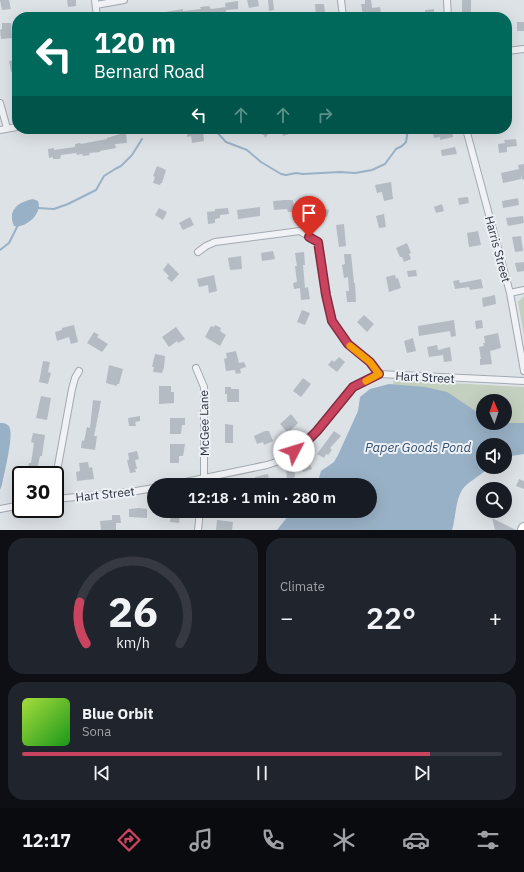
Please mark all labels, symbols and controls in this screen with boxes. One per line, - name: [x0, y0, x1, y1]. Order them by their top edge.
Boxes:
- text: 120 m: [94, 24, 176, 61]
- icon: left: [28, 28, 80, 80]
- text: Bernard Road: [94, 60, 205, 83]
- icon: left: [188, 104, 210, 126]
- icon: ahead: [230, 104, 252, 126]
- icon: ahead: [272, 104, 294, 126]
- icon: right: [314, 104, 336, 126]
- pin: [292, 196, 326, 237]
- icon: arrive: [298, 202, 320, 224]
- street label: Harris Street: [482, 214, 514, 284]
- street label: Hart Street: [395, 368, 455, 386]
- street label: McGee Lane: [196, 389, 212, 456]
- north arrow: [476, 394, 512, 430]
- map controls: [476, 394, 512, 518]
- position arrow: [273, 430, 315, 472]
- button: sound: [476, 438, 512, 474]
- water label: Paper Goods Pond: [365, 439, 471, 456]
- speed limit sign: 30: [12, 466, 64, 518]
- button: search: [476, 482, 512, 518]
- street label: Hart Street: [75, 483, 135, 505]
- text: 12:18 · 1 min · 280 m: [188, 488, 336, 507]
- text: Climate: [280, 578, 325, 595]
- text: 26: [108, 584, 158, 638]
- text: 22°: [366, 598, 416, 637]
- text: −: [280, 603, 293, 632]
- text: +: [489, 603, 502, 632]
- text: km/h: [116, 633, 150, 652]
- text: Blue Orbit: [82, 704, 153, 723]
- text: Sona: [82, 723, 111, 740]
- icon: previous: [91, 762, 113, 784]
- icon: pause: [251, 762, 273, 784]
- icon: next: [411, 762, 433, 784]
- icon: directions: [115, 826, 143, 854]
- icon: music: [187, 826, 215, 854]
- icon: phone: [259, 826, 287, 854]
- icon: climate: [330, 826, 358, 854]
- icon: car: [402, 826, 430, 854]
- icon: filters: [474, 826, 502, 854]
- text: 12:17: [22, 829, 71, 852]

